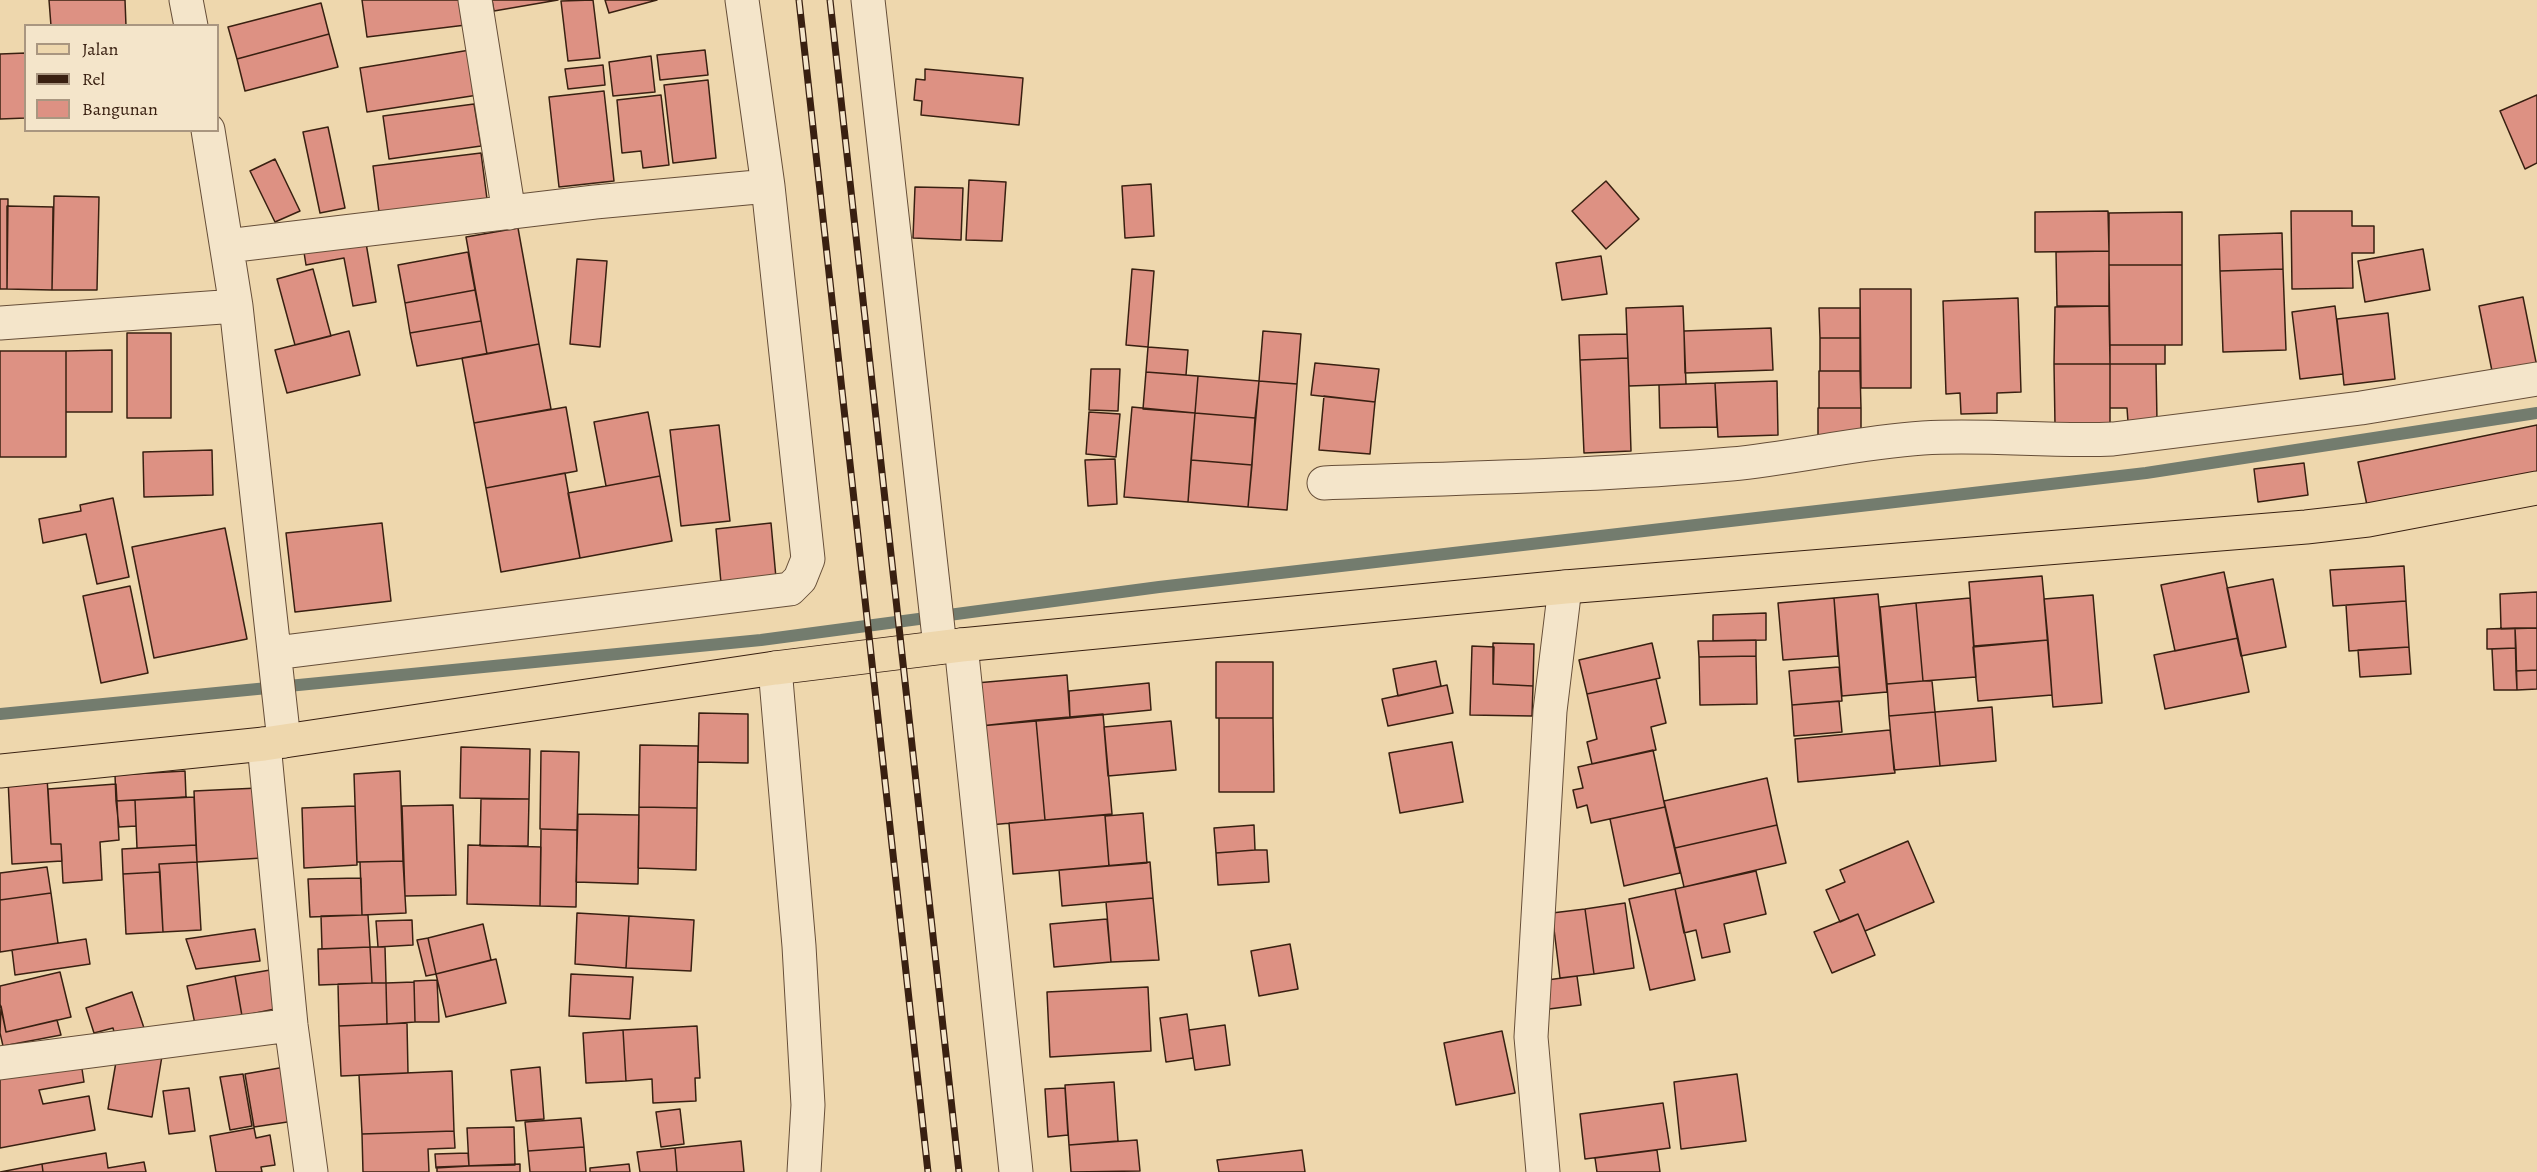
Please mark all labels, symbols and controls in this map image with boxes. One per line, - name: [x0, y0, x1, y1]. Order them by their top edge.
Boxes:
- legend: [24, 24, 219, 132]
- text: Jalan: [82, 37, 118, 61]
- text: Rel: [82, 67, 105, 91]
- text: Bangunan: [82, 97, 158, 121]

